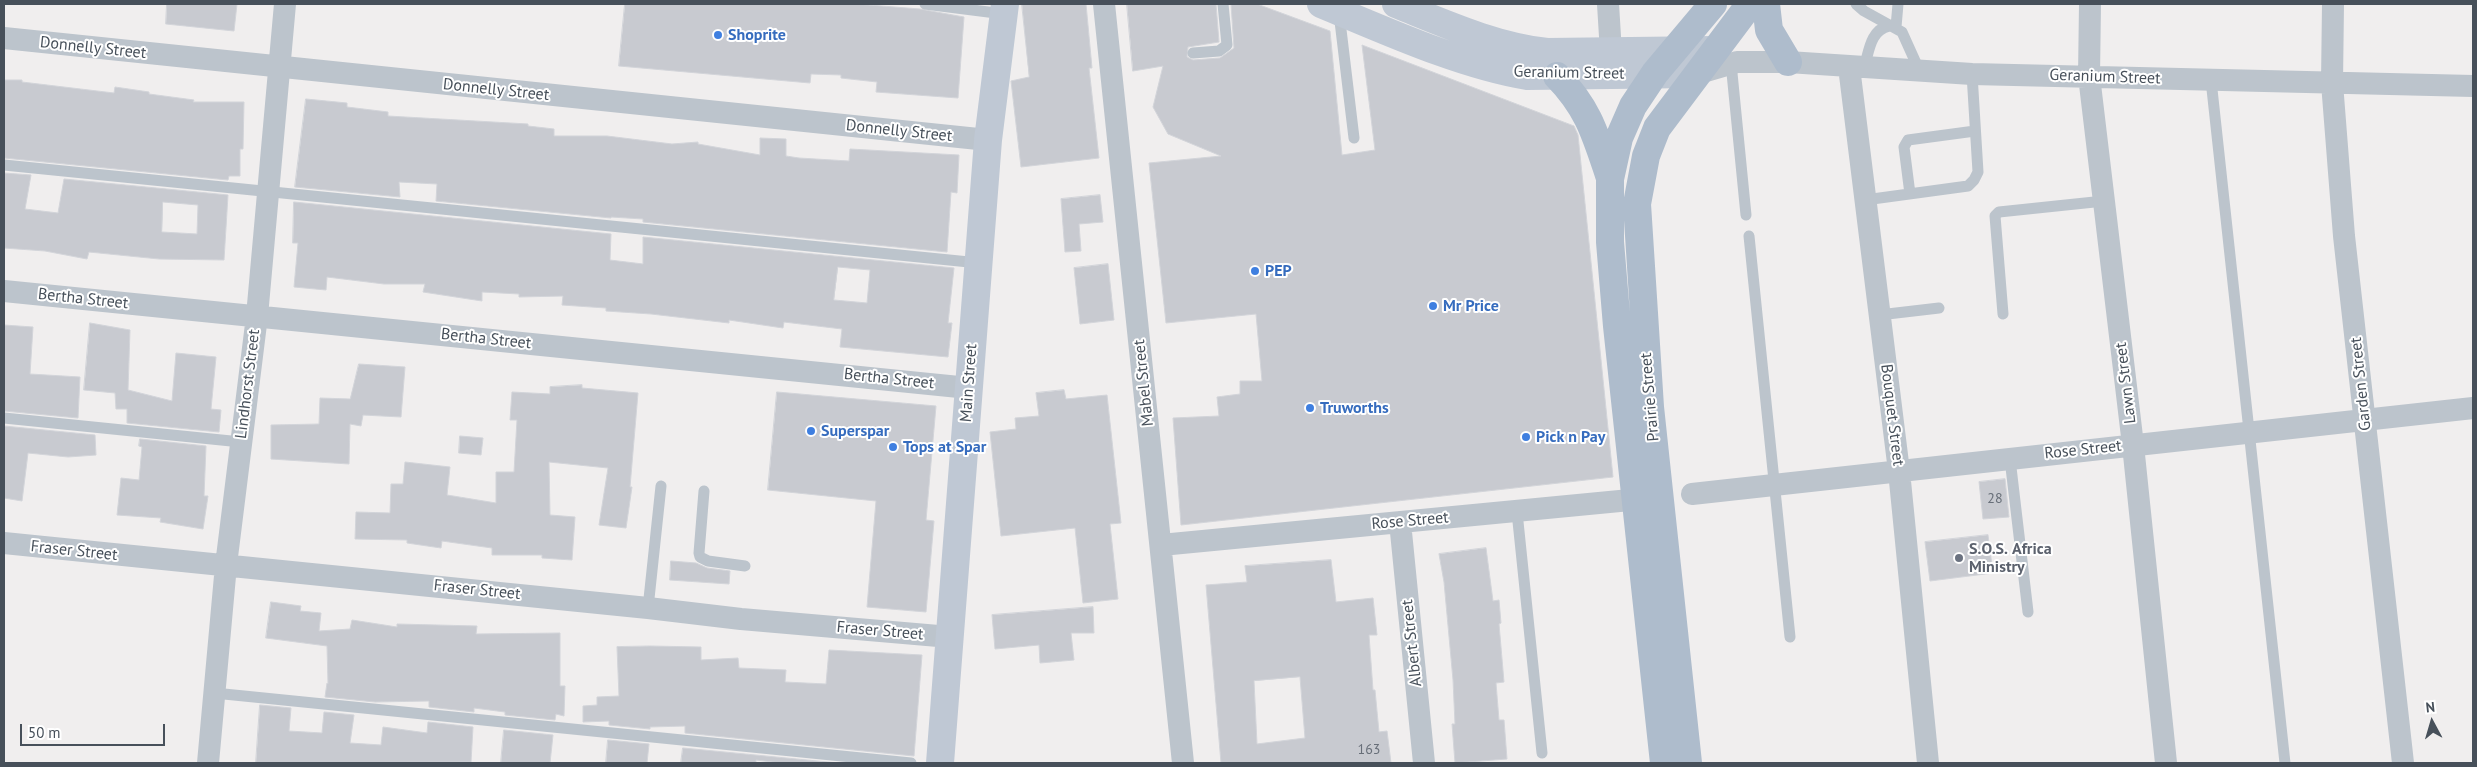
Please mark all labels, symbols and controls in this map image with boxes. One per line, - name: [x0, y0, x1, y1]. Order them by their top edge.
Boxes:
- place label: Shoprite: [728, 25, 786, 45]
- marker: Shoprite: [712, 29, 724, 41]
- street label: Donnelly Street: [39, 33, 147, 63]
- street label: Geranium Street: [1513, 62, 1625, 84]
- street label: Geranium Street: [2049, 65, 2161, 89]
- street label: Donnelly Street: [442, 75, 550, 105]
- street label: Donnelly Street: [845, 116, 953, 146]
- place label: PEP: [1265, 261, 1292, 281]
- marker: PEP: [1249, 265, 1261, 277]
- street label: Bertha Street: [37, 285, 129, 313]
- place label: Mr Price: [1443, 296, 1499, 316]
- marker: Mr Price: [1427, 300, 1439, 312]
- street label: Bertha Street: [440, 325, 532, 353]
- street label: Lindhorst Street: [232, 328, 264, 440]
- street label: Garden Street: [2347, 336, 2375, 432]
- street label: Mabel Street: [1130, 339, 1158, 427]
- street label: Lawn Street: [2112, 341, 2140, 425]
- street label: Main Street: [957, 343, 981, 423]
- street label: Prairie Street: [1637, 352, 1663, 442]
- street label: Bouquet Street: [1876, 363, 1908, 467]
- street label: Bertha Street: [843, 365, 935, 393]
- place label: Truworths: [1320, 398, 1389, 418]
- marker: Truworths: [1304, 402, 1316, 414]
- place label: Superspar: [821, 421, 889, 441]
- marker: Superspar: [805, 425, 817, 437]
- place label: Pick n Pay: [1536, 427, 1605, 447]
- marker: Pick n Pay: [1520, 431, 1532, 443]
- street label: Rose Street: [2044, 436, 2122, 464]
- place label: Tops at Spar: [903, 437, 986, 457]
- marker: Tops at Spar: [887, 441, 899, 453]
- house number: 28: [1987, 491, 2003, 507]
- street label: Rose Street: [1371, 508, 1449, 534]
- street label: Fraser Street: [30, 537, 118, 565]
- place label: S.O.S. Africa Ministry: [1969, 539, 2052, 577]
- marker: S.O.S. Africa Ministry: [1953, 552, 1965, 564]
- street label: Fraser Street: [433, 576, 521, 604]
- street label: Albert Street: [1398, 599, 1426, 687]
- street label: Fraser Street: [836, 618, 924, 644]
- north arrow: [2407, 697, 2457, 747]
- text: N: [2425, 698, 2436, 717]
- scale bar: [22, 714, 168, 746]
- text: 50 m: [28, 723, 61, 742]
- house number: 163: [1358, 742, 1380, 758]

